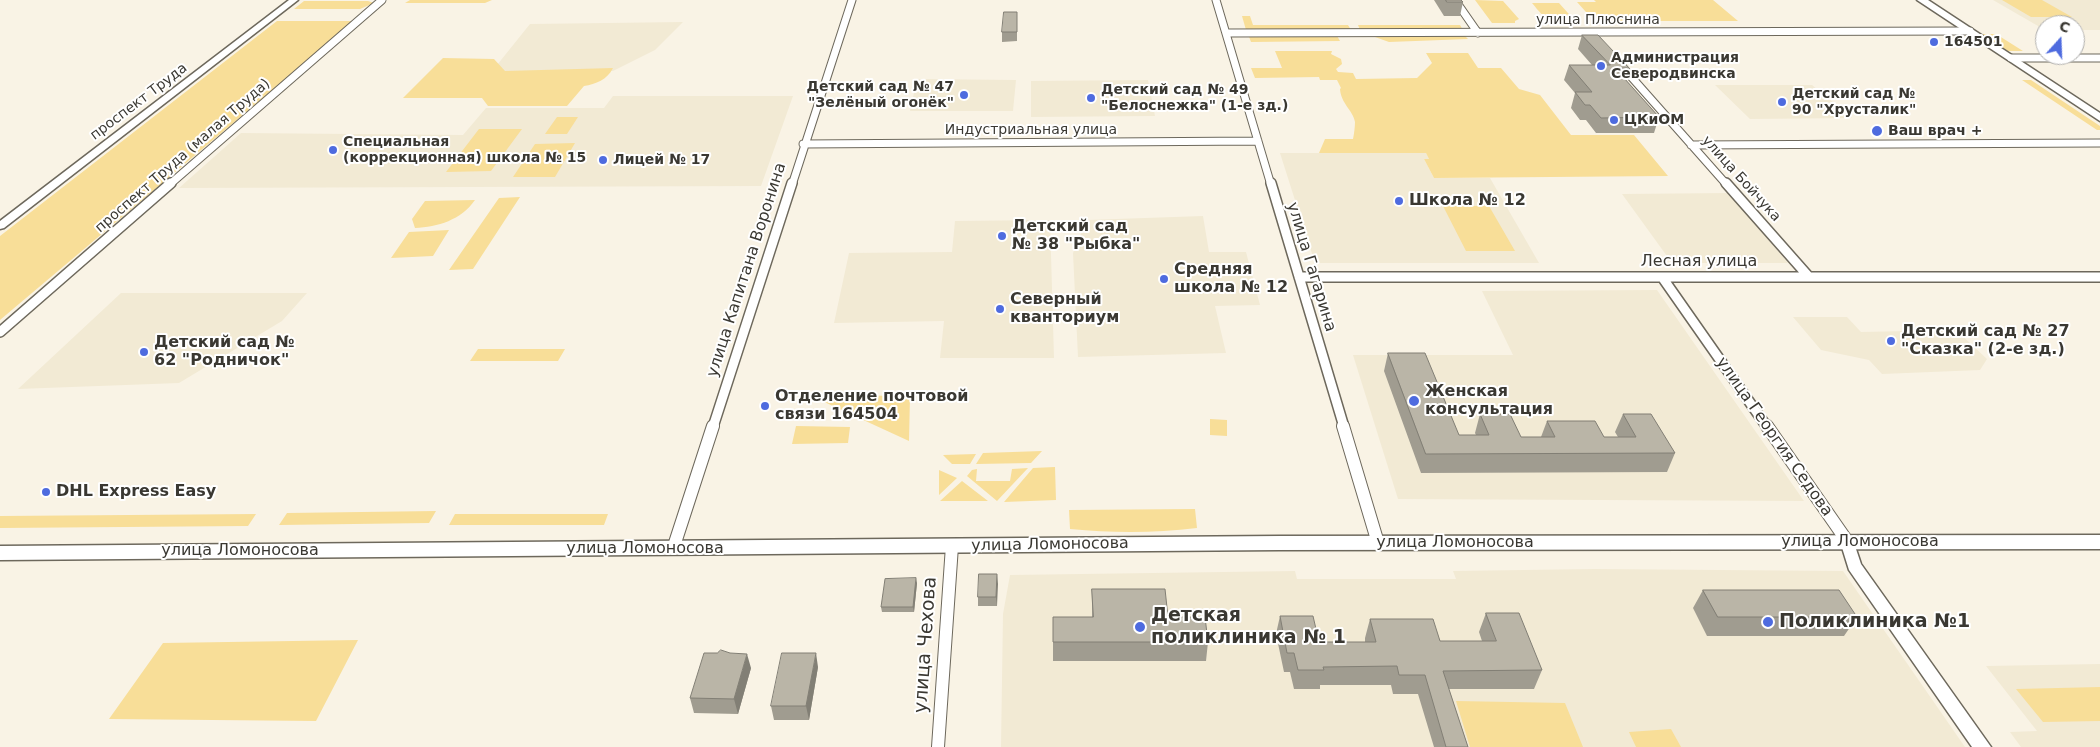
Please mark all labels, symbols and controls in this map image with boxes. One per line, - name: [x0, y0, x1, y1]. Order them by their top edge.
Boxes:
- street label: улица Плюснина: [1536, 12, 1660, 28]
- north arrow: [2035, 15, 2085, 65]
- text: С: [2057, 18, 2072, 36]
- place label: 164501: [1944, 34, 2002, 50]
- marker: 164501: [1928, 36, 1940, 48]
- place label: Администрация Северодвинска: [1611, 50, 1739, 82]
- street label: проспект Труда: [87, 60, 191, 144]
- marker: Администрация Северодвинска: [1595, 60, 1607, 72]
- street label: проспект Труда (малая Труда): [92, 76, 274, 236]
- place label: Детский сад № 47 "Зелёный огонёк": [807, 79, 954, 111]
- place label: Детский сад № 49 "Белоснежка" (1-е зд.): [1101, 82, 1288, 114]
- place label: Детский сад № 90 "Хрусталик": [1792, 86, 1916, 118]
- marker: Детский сад № 47 "Зелёный огонёк": [958, 89, 970, 101]
- marker: Детский сад № 49 "Белоснежка" (1-е зд.): [1085, 92, 1097, 104]
- marker: Детский сад № 90 "Хрусталик": [1776, 96, 1788, 108]
- place label: ЦКиОМ: [1624, 112, 1684, 128]
- marker: ЦКиОМ: [1608, 114, 1620, 126]
- street label: Индустриальная улица: [945, 122, 1117, 138]
- place label: Ваш врач +: [1888, 123, 1982, 139]
- marker: Ваш врач +: [1870, 124, 1884, 138]
- street label: улица Бойчука: [1698, 133, 1784, 225]
- place label: Специальная (коррекционная) школа № 15: [343, 134, 586, 166]
- marker: Специальная (коррекционная) школа № 15: [327, 144, 339, 156]
- place label: Лицей № 17: [613, 152, 710, 168]
- marker: Лицей № 17: [597, 154, 609, 166]
- street label: улица Капитана Воронина: [703, 160, 791, 380]
- place label: Школа № 12: [1409, 191, 1526, 211]
- marker: Школа № 12: [1393, 195, 1405, 207]
- street label: улица Гагарина: [1282, 200, 1340, 334]
- place label: Детский сад № 38 "Рыбка": [1012, 217, 1140, 255]
- marker: Детский сад № 38 "Рыбка": [996, 230, 1008, 242]
- street label: Лесная улица: [1641, 252, 1757, 272]
- place label: Средняя школа № 12: [1174, 260, 1288, 298]
- marker: Средняя школа № 12: [1158, 273, 1170, 285]
- place label: Северный кванториум: [1010, 290, 1119, 328]
- marker: Северный кванториум: [994, 303, 1006, 315]
- place label: Детский сад № 27 "Сказка" (2-е зд.): [1901, 322, 2070, 360]
- place label: Детский сад № 62 "Родничок": [154, 333, 295, 371]
- marker: Детский сад № 27 "Сказка" (2-е зд.): [1885, 335, 1897, 347]
- marker: Детский сад № 62 "Родничок": [138, 346, 150, 358]
- street label: улица Георгия Седова: [1712, 354, 1836, 520]
- place label: Женская консультация: [1425, 382, 1553, 420]
- place label: Отделение почтовой связи 164504: [775, 387, 969, 425]
- marker: Женская консультация: [1407, 394, 1421, 408]
- marker: Отделение почтовой связи 164504: [759, 400, 771, 412]
- place label: DHL Express Easy: [56, 482, 216, 502]
- marker: DHL Express Easy: [40, 486, 52, 498]
- street label: улица Ломоносова: [1781, 532, 1939, 552]
- street label: улица Ломоносова: [1376, 533, 1534, 553]
- street label: улица Ломоносова: [971, 534, 1129, 556]
- street label: улица Ломоносова: [566, 539, 724, 559]
- street label: улица Ломоносова: [161, 541, 319, 561]
- street label: улица Чехова: [910, 576, 942, 714]
- place label: Детская поликлиника № 1: [1151, 605, 1346, 649]
- place label: Поликлиника №1: [1779, 611, 1970, 633]
- marker: Поликлиника №1: [1761, 615, 1775, 629]
- marker: Детская поликлиника № 1: [1133, 620, 1147, 634]

